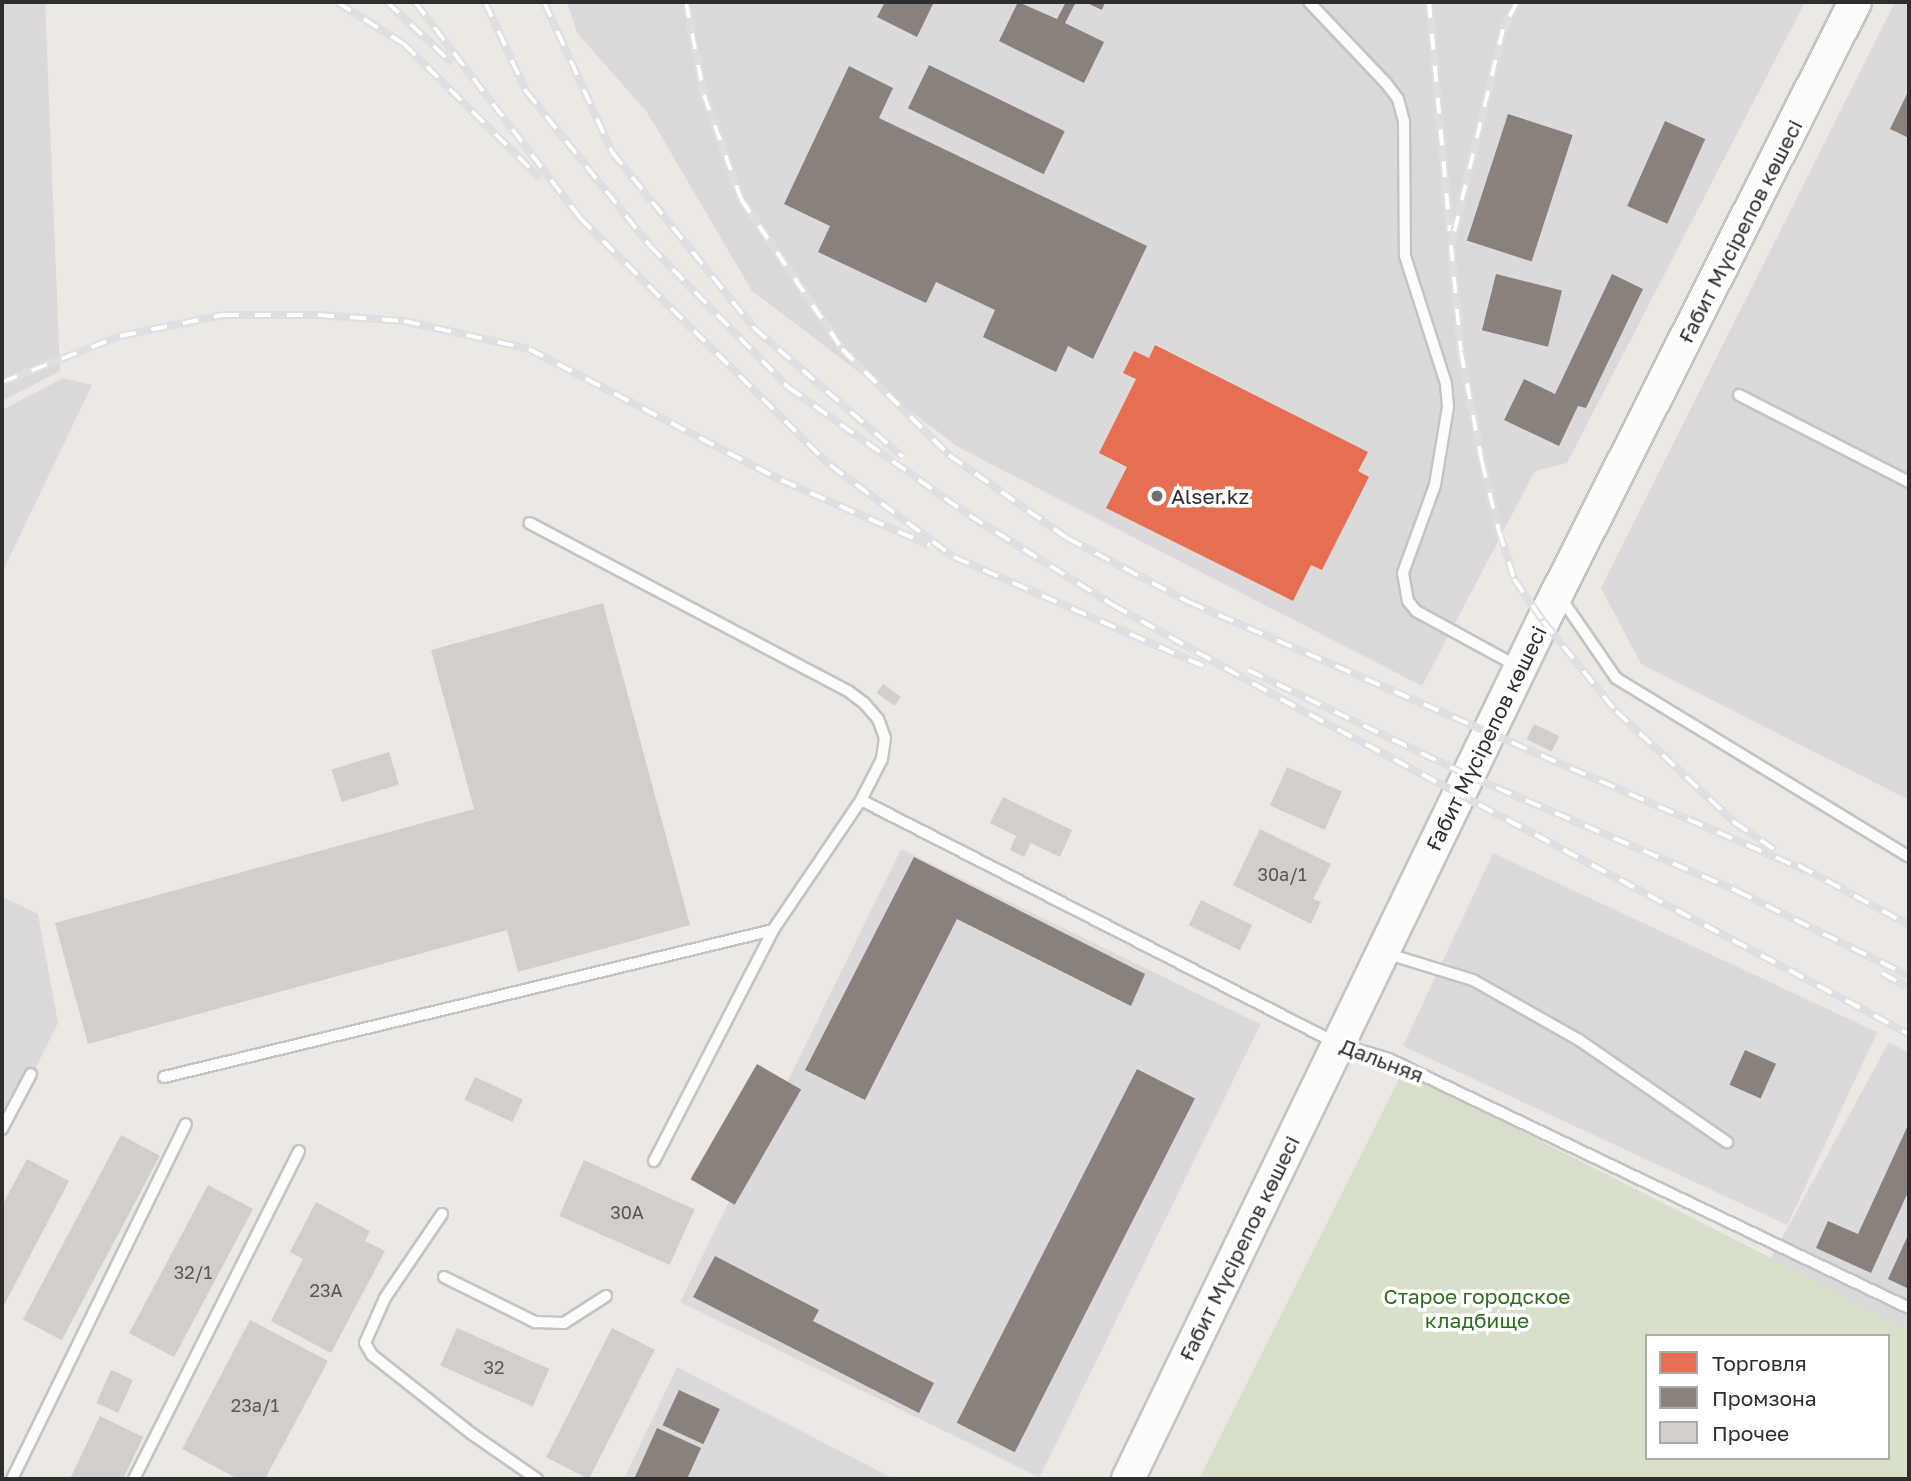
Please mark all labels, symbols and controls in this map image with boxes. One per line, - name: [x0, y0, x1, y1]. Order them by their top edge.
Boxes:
- street label: Ғабит Мүсірепов көшесі: [1673, 115, 1807, 347]
- place label: Alser.kz: [1171, 483, 1249, 509]
- marker: Alser.kz: [1149, 488, 1165, 504]
- street label: Ғабит Мүсірепов көшесі: [1421, 622, 1551, 854]
- house number: 30а/1: [1257, 863, 1307, 885]
- street label: Дальняя: [1337, 1033, 1427, 1087]
- street label: Ғабит Мүсірепов көшесі: [1174, 1132, 1304, 1364]
- house number: 30А: [610, 1201, 644, 1223]
- house number: 32/1: [174, 1261, 212, 1283]
- house number: 23А: [309, 1279, 343, 1301]
- park label: Старое городское кладбище: [1384, 1283, 1570, 1333]
- legend: [1645, 1334, 1890, 1460]
- text: Торговля: [1712, 1350, 1807, 1376]
- house number: 32: [484, 1356, 504, 1378]
- text: Промзона: [1712, 1385, 1817, 1411]
- house number: 23а/1: [231, 1394, 279, 1416]
- text: Прочее: [1712, 1420, 1789, 1446]

